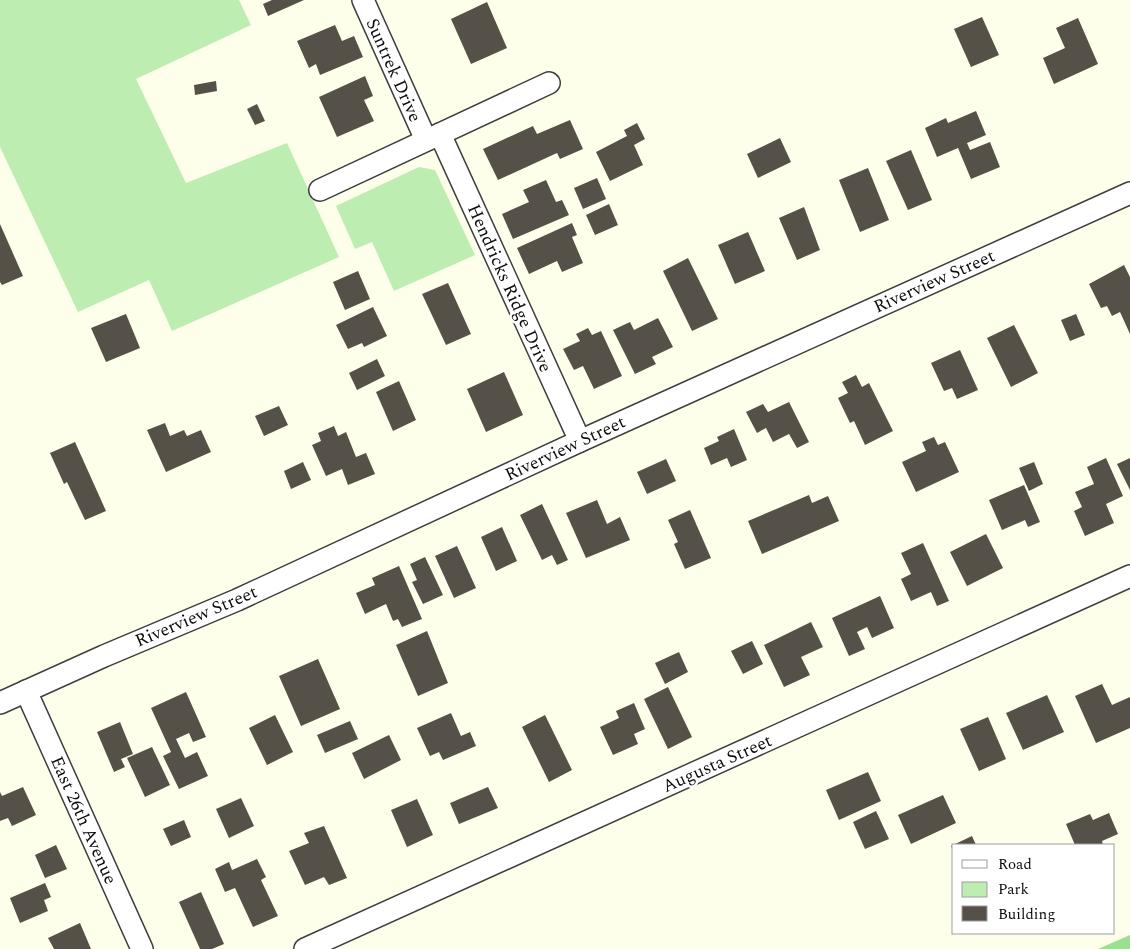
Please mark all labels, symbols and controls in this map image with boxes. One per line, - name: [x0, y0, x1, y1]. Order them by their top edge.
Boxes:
- street label: Suntrek Drive: [359, 14, 428, 126]
- street label: Hendricks Ridge Drive: [460, 200, 559, 377]
- street label: Riverview Street: [869, 243, 999, 320]
- street label: Riverview Street: [500, 409, 630, 488]
- street label: Riverview Street: [131, 579, 261, 654]
- street label: Augusta Street: [658, 727, 776, 800]
- street label: East 26th Avenue: [43, 752, 124, 889]
- legend: [952, 844, 1115, 934]
- text: Road: [998, 853, 1032, 876]
- text: Park: [998, 878, 1029, 901]
- text: Building: [998, 903, 1055, 926]

